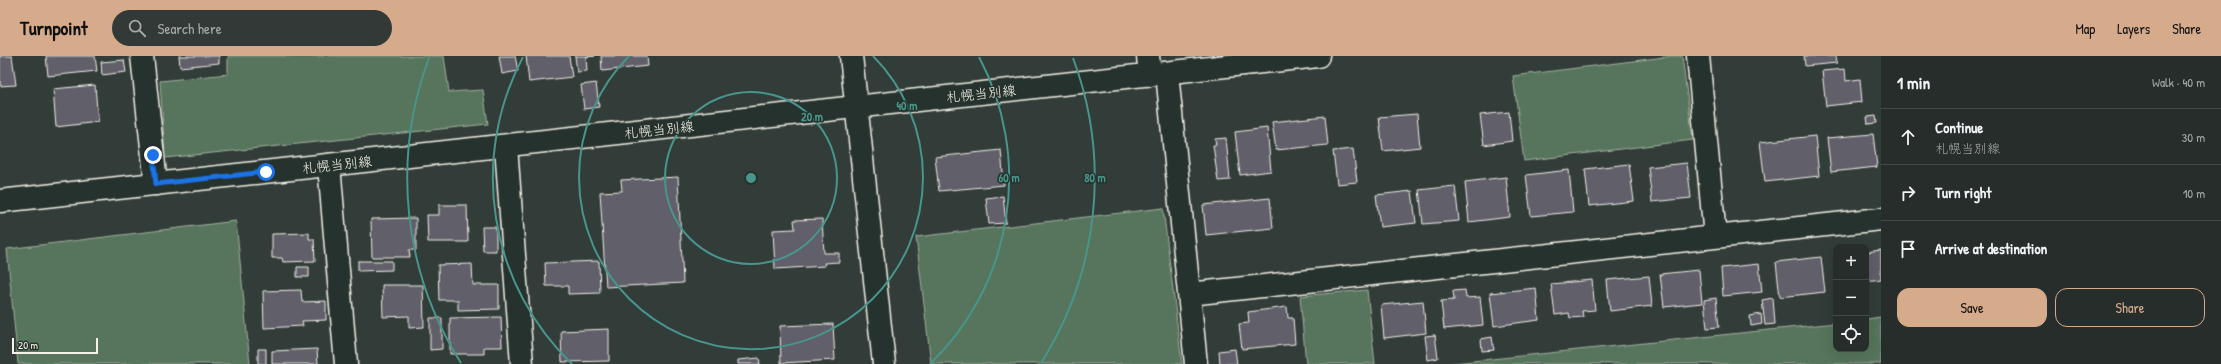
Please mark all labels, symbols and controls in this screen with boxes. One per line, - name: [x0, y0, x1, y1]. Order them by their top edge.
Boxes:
- search box: [112, 10, 392, 46]
- text: Turnpoint: [20, 15, 88, 41]
- icon: search: [126, 17, 148, 39]
- text: Search here: [158, 18, 222, 39]
- text: Map: [2075, 19, 2095, 38]
- text: Layers: [2117, 19, 2150, 38]
- text: Share: [2172, 19, 2201, 38]
- text: 1 min: [1897, 71, 1930, 94]
- text: Walk · 40 m: [2152, 73, 2205, 91]
- street label: 札幌当別線: [945, 80, 1017, 106]
- text: 40 m: [897, 97, 917, 114]
- text: 20 m: [801, 108, 823, 125]
- street label: 札幌当別線: [623, 116, 695, 142]
- text: Continue: [1935, 117, 1983, 138]
- icon: ahead: [1897, 126, 1919, 148]
- text: 30 m: [2182, 128, 2205, 146]
- text: 札幌当別線: [1935, 139, 2000, 157]
- route end: [144, 146, 162, 164]
- street label: 札幌当別線: [301, 151, 373, 177]
- route start: [257, 163, 275, 181]
- text: 60 m: [998, 169, 1020, 186]
- text: 80 m: [1084, 169, 1106, 186]
- centre of rings: [744, 171, 758, 185]
- icon: right: [1897, 182, 1919, 204]
- text: Turn right: [1935, 182, 1991, 203]
- text: 10 m: [2183, 184, 2205, 202]
- icon: arrive: [1897, 238, 1919, 260]
- text: Arrive at destination: [1935, 238, 2047, 259]
- map controls: [1833, 244, 1869, 352]
- button: +: [1833, 244, 1869, 280]
- button: −: [1833, 280, 1869, 316]
- button: Save: [1897, 288, 2047, 327]
- button: Share: [2055, 288, 2205, 327]
- button: locate: [1833, 316, 1869, 352]
- scale bar: [12, 336, 98, 355]
- text: 20 m: [18, 338, 38, 352]

